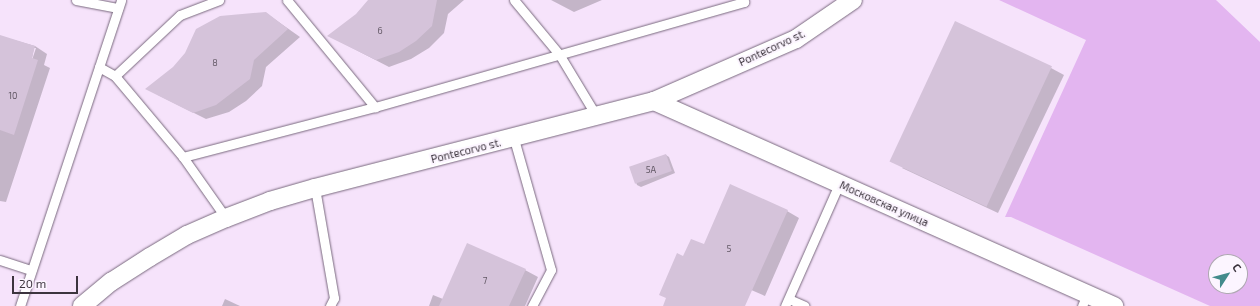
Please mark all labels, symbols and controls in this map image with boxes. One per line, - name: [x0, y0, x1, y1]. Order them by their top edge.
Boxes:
- house number: 6: [377, 26, 383, 36]
- street label: Pontecorvo st.: [737, 27, 807, 69]
- house number: 8: [212, 58, 218, 68]
- house number: 10: [8, 91, 18, 101]
- street label: Pontecorvo st.: [430, 136, 502, 166]
- house number: 5А: [646, 165, 656, 175]
- street label: Московская улица: [837, 178, 931, 230]
- house number: 5: [727, 244, 731, 254]
- north arrow: [1208, 254, 1248, 294]
- text: С: [1230, 261, 1244, 274]
- scale bar: [14, 268, 80, 294]
- text: 20 m: [19, 276, 46, 290]
- house number: 7: [483, 276, 487, 286]

